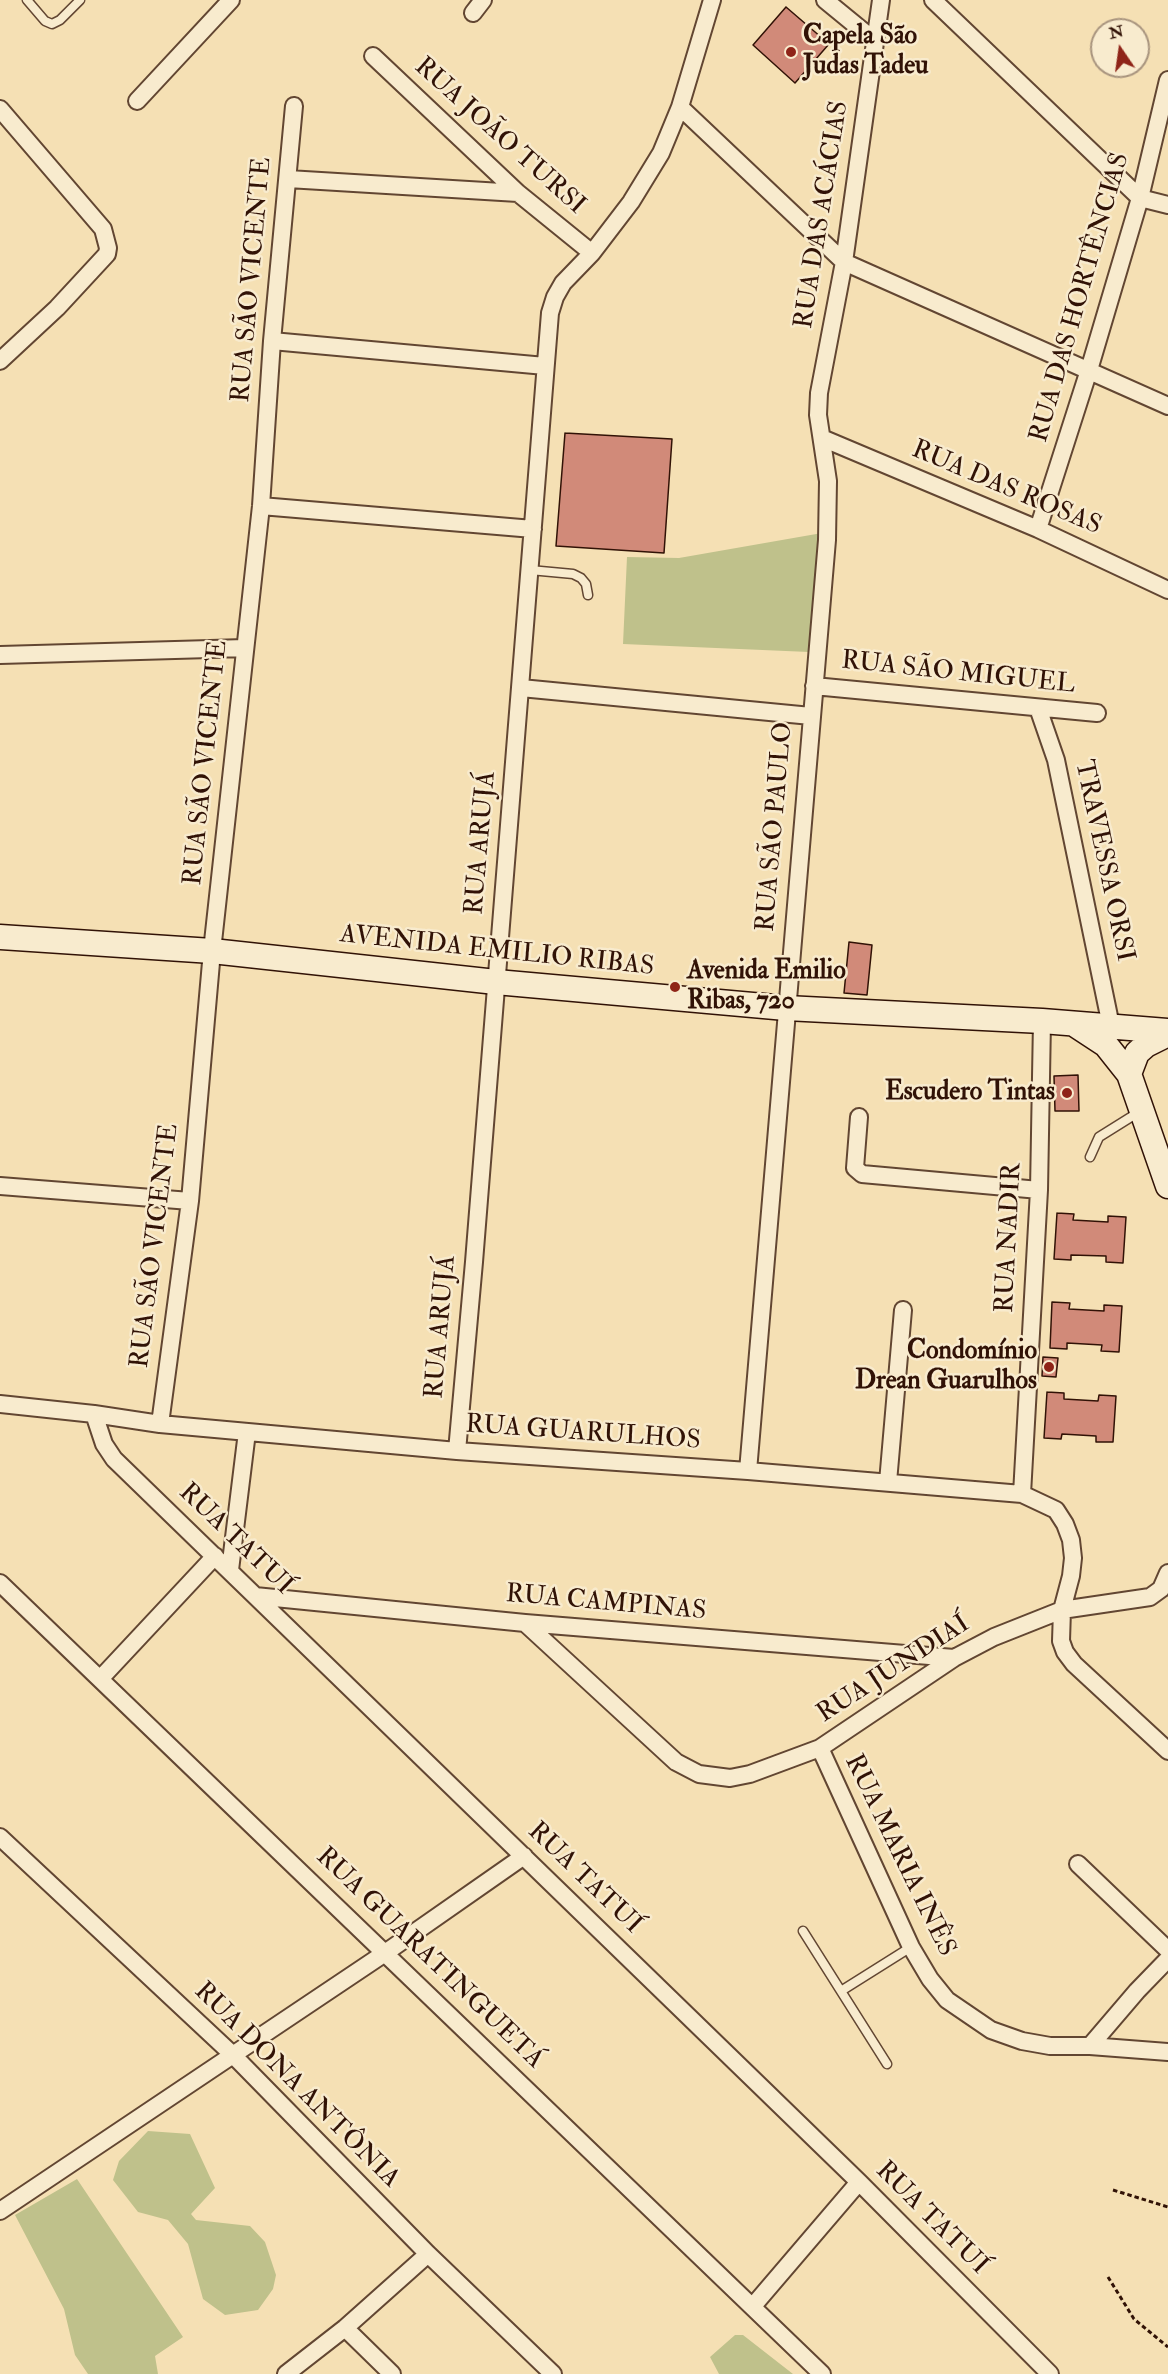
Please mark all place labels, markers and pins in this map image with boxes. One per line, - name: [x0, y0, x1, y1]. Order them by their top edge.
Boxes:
- place label: Capela São Judas Tadeu: [803, 21, 929, 82]
- marker: Capela São Judas Tadeu: [784, 45, 798, 59]
- place label: Avenida Emilio Ribas, 720: [687, 956, 846, 1018]
- marker: Avenida Emilio Ribas, 720: [668, 980, 682, 994]
- place label: Escudero Tintas: [885, 1077, 1055, 1109]
- marker: Escudero Tintas: [1060, 1086, 1074, 1100]
- place label: Condomínio Drean Guarulhos: [855, 1336, 1037, 1398]
- marker: Condomínio Drean Guarulhos: [1042, 1360, 1056, 1374]

